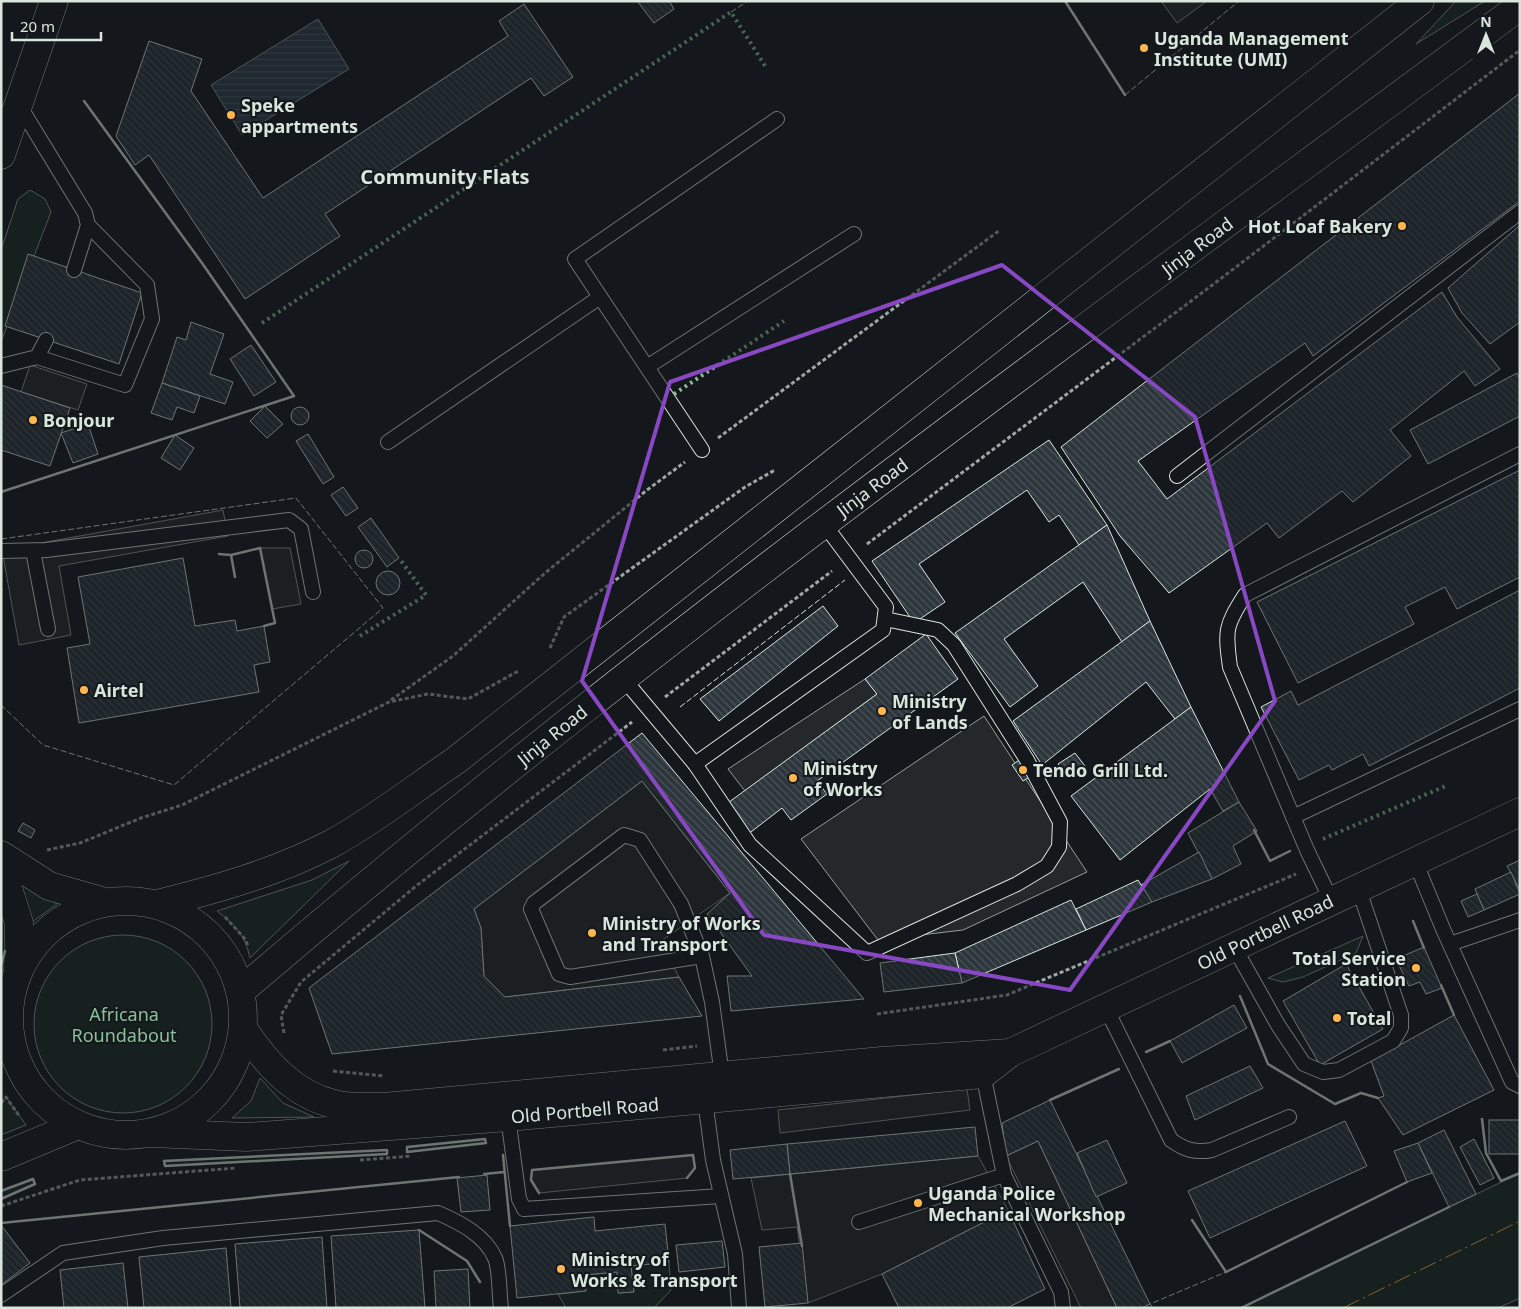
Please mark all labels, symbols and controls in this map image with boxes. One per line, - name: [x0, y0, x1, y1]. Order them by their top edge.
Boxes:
- scale bar: [12, 10, 101, 42]
- north arrow: [1461, 10, 1511, 60]
- text: N: [1480, 12, 1492, 31]
- text: 20 m: [20, 16, 55, 36]
- place label: Uganda Management Institute (UMI): [1154, 26, 1349, 71]
- marker: Uganda Management Institute (UMI): [1138, 42, 1150, 54]
- place label: Speke appartments: [241, 93, 358, 138]
- marker: Speke appartments: [225, 109, 237, 121]
- district label: Community Flats: [360, 163, 530, 190]
- street label: Jinja Road: [1155, 211, 1238, 282]
- place label: Hot Loaf Bakery: [1248, 214, 1393, 238]
- marker: Hot Loaf Bakery: [1396, 220, 1408, 232]
- place label: Bonjour: [43, 408, 114, 432]
- marker: Bonjour: [27, 414, 39, 426]
- street label: Jinja Road: [830, 452, 913, 523]
- place label: Airtel: [94, 678, 144, 702]
- marker: Airtel: [78, 684, 90, 696]
- place label: Ministry of Lands: [892, 689, 968, 734]
- street label: Jinja Road: [511, 699, 592, 772]
- marker: Ministry of Lands: [876, 705, 888, 717]
- place label: Ministry of Works: [803, 756, 882, 801]
- place label: Tendo Grill Ltd.: [1033, 758, 1168, 782]
- marker: Tendo Grill Ltd.: [1017, 764, 1029, 776]
- marker: Ministry of Works: [787, 772, 799, 784]
- street label: Old Portbell Road: [1193, 889, 1337, 975]
- place label: Ministry of Works and Transport: [602, 911, 761, 956]
- marker: Ministry of Works and Transport: [586, 927, 598, 939]
- place label: Total Service Station: [1293, 946, 1406, 991]
- marker: Total Service Station: [1410, 962, 1422, 974]
- park label: Africana Roundabout: [71, 1002, 177, 1047]
- place label: Total: [1347, 1006, 1391, 1030]
- marker: Total: [1331, 1012, 1343, 1024]
- street label: Old Portbell Road: [510, 1092, 660, 1128]
- place label: Uganda Police Mechanical Workshop: [928, 1181, 1126, 1226]
- marker: Uganda Police Mechanical Workshop: [912, 1197, 924, 1209]
- place label: Ministry of Works & Transport: [571, 1247, 738, 1292]
- marker: Ministry of Works & Transport: [555, 1263, 567, 1275]

